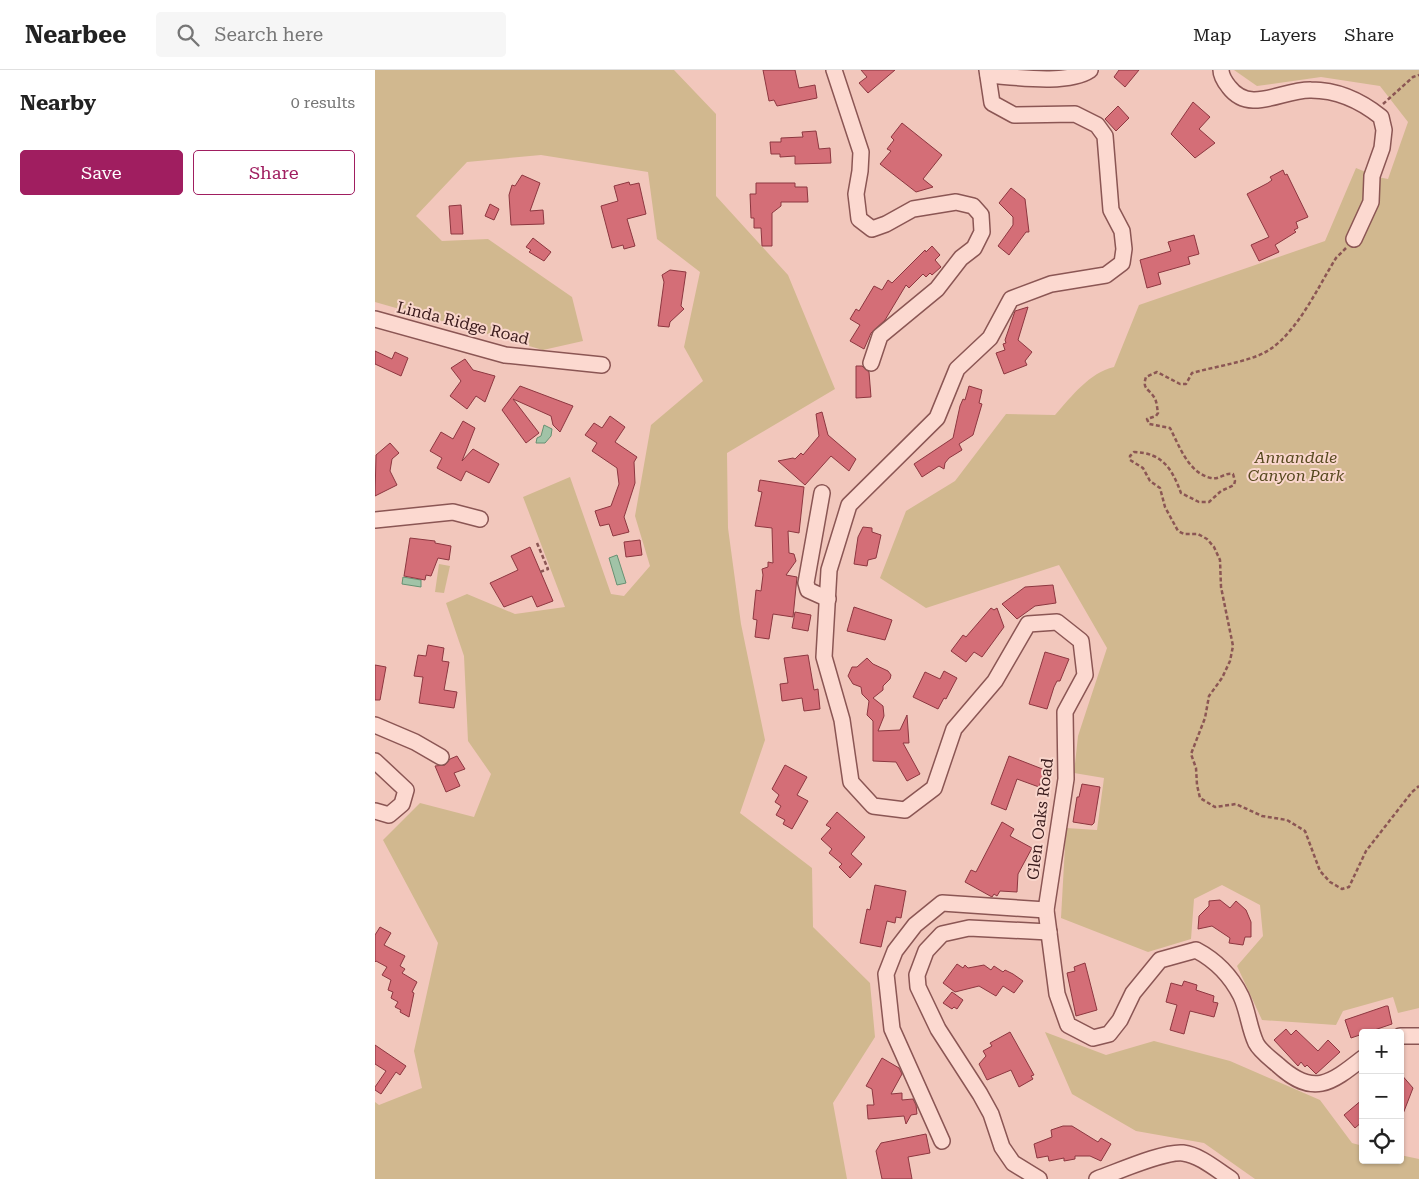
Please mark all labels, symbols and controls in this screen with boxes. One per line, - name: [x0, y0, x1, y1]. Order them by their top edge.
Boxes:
- search box: [156, 12, 506, 57]
- text: Nearbee: [25, 21, 126, 49]
- icon: search: [174, 21, 202, 49]
- text: Search here: [214, 23, 323, 46]
- text: Map: [1193, 24, 1232, 45]
- text: Layers: [1260, 24, 1316, 45]
- text: Share: [1344, 24, 1394, 45]
- text: Nearby: [20, 91, 96, 115]
- text: 0 results: [291, 93, 355, 112]
- button: Save: [20, 150, 183, 195]
- button: Share: [193, 150, 355, 195]
- street label: Linda Ridge Road: [395, 297, 531, 349]
- park label: Annandale Canyon Park: [1248, 448, 1345, 485]
- street label: Glen Oaks Road: [1023, 757, 1057, 881]
- map controls: [1359, 1029, 1404, 1164]
- button: +: [1359, 1029, 1404, 1074]
- button: −: [1359, 1074, 1404, 1119]
- button: locate: [1359, 1119, 1404, 1164]

